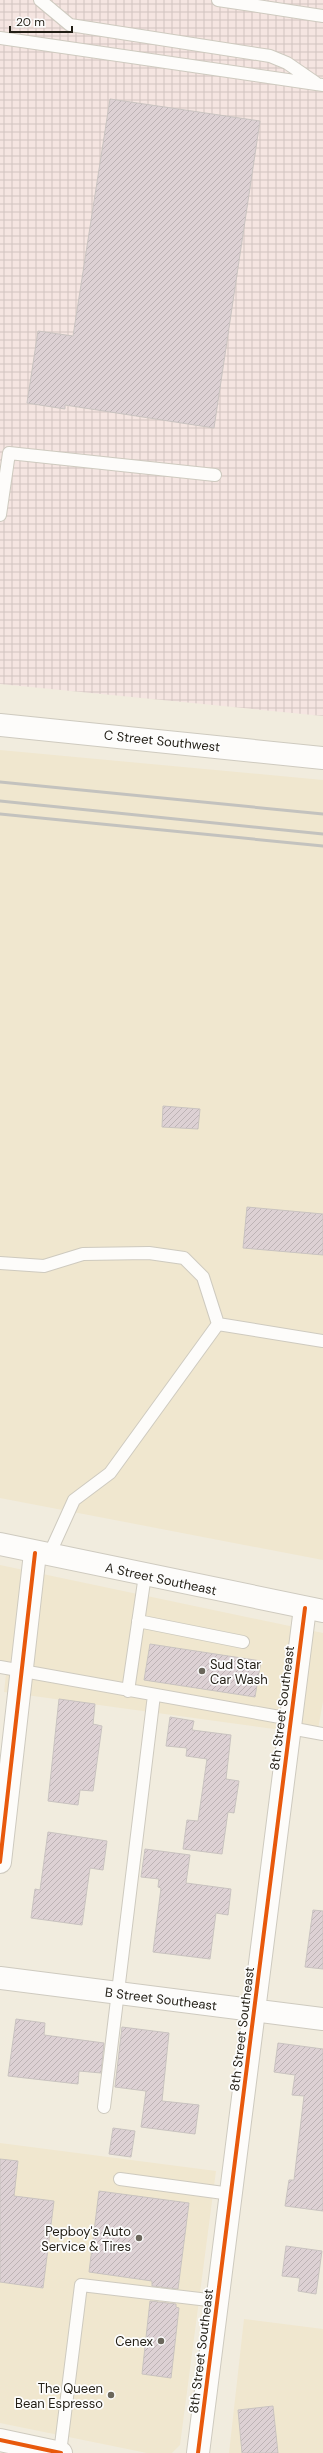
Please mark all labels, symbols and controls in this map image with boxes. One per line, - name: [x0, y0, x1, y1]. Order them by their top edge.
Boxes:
- scale bar: [10, 8, 72, 34]
- text: 20 m: [16, 14, 45, 30]
- street label: C Street Southwest: [103, 726, 221, 756]
- street label: A Street Southeast: [104, 1559, 218, 1599]
- street label: 8th Street Southeast: [266, 1645, 298, 1771]
- place label: Sud Star Car Wash: [210, 1656, 268, 1688]
- marker: Sud Star Car Wash: [197, 1666, 207, 1676]
- street label: 8th Street Southeast: [226, 1966, 258, 2092]
- street label: B Street Southeast: [104, 1984, 218, 2014]
- place label: Pepboy's Auto Service & Tires: [41, 2223, 131, 2255]
- marker: Pepboy's Auto Service & Tires: [134, 2233, 144, 2243]
- street label: 8th Street Southeast: [185, 2288, 217, 2414]
- place label: Cenex: [115, 2333, 154, 2350]
- marker: Cenex: [156, 2336, 166, 2346]
- place label: The Queen Bean Espresso: [15, 2380, 103, 2412]
- marker: The Queen Bean Espresso: [106, 2390, 116, 2400]

